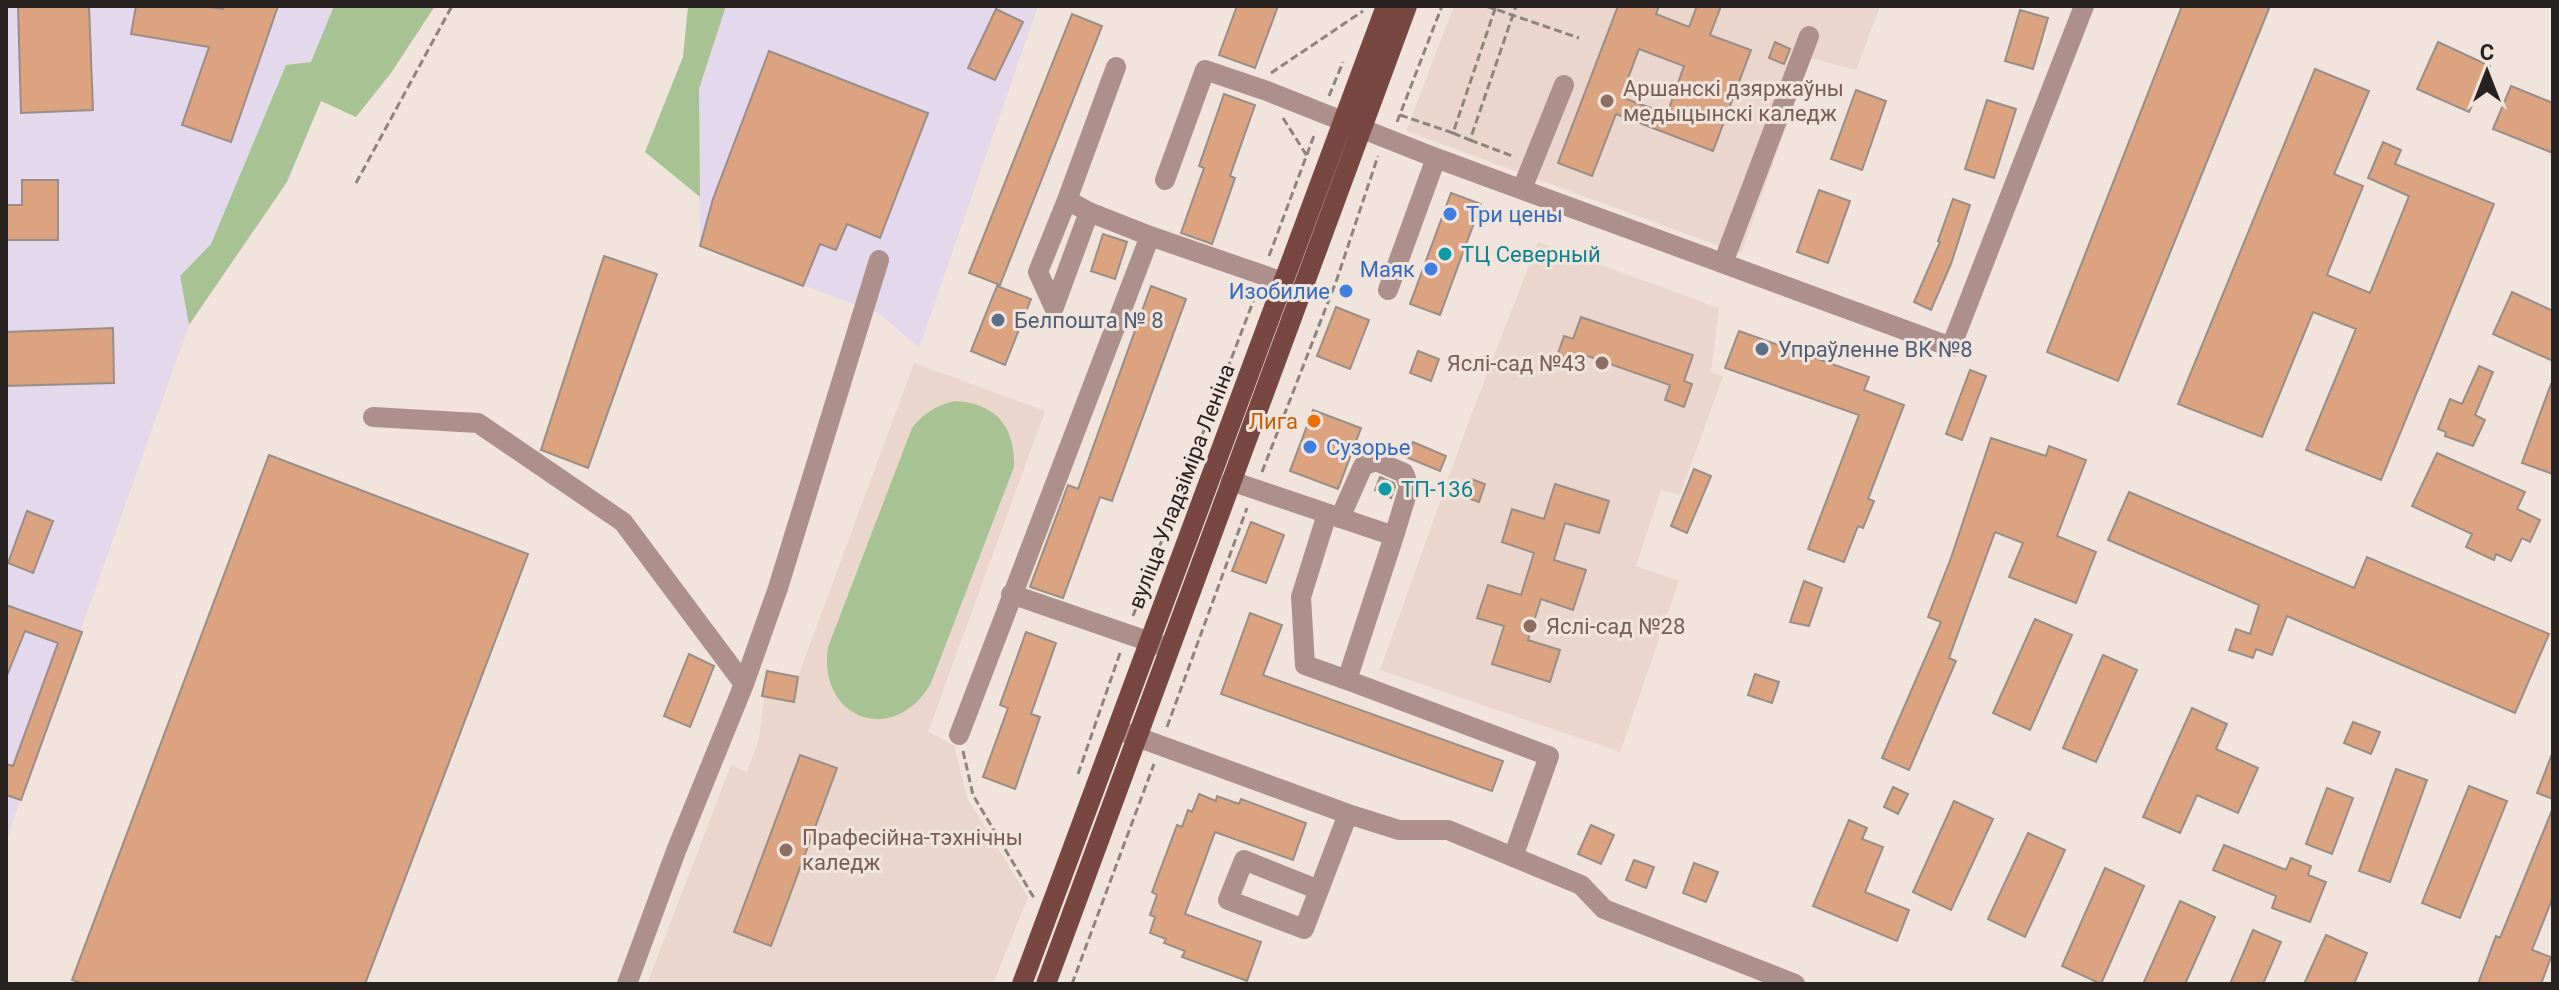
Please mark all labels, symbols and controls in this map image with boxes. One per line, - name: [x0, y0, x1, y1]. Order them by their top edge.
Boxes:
- north arrow: [2447, 32, 2527, 112]
- text: С: [2480, 40, 2494, 65]
- place label: Аршанскі дзяржаўны медыцынскі каледж: [1623, 76, 1844, 126]
- marker: Аршанскі дзяржаўны медыцынскі каледж: [1598, 92, 1616, 110]
- place label: Три цены: [1466, 202, 1563, 227]
- marker: Три цены: [1441, 205, 1459, 223]
- place label: ТЦ Северный: [1461, 242, 1601, 267]
- marker: ТЦ Северный: [1436, 245, 1454, 263]
- place label: Маяк: [1360, 257, 1415, 282]
- marker: Маяк: [1422, 260, 1440, 278]
- place label: Изобилие: [1229, 279, 1330, 304]
- marker: Изобилие: [1337, 282, 1355, 300]
- place label: Белпошта № 8: [1014, 308, 1164, 333]
- marker: Белпошта № 8: [989, 311, 1007, 329]
- place label: Упраўленне ВК №8: [1778, 337, 1973, 362]
- marker: Упраўленне ВК №8: [1753, 340, 1771, 358]
- place label: Яслі-сад №43: [1447, 351, 1586, 376]
- marker: Яслі-сад №43: [1593, 354, 1611, 372]
- street label: вуліца Уладзіміра Леніна: [1123, 360, 1240, 612]
- place label: Лига: [1249, 409, 1298, 434]
- marker: Лига: [1305, 412, 1323, 430]
- place label: Сузорье: [1326, 435, 1410, 460]
- marker: Сузорье: [1301, 438, 1319, 456]
- place label: ТП-136: [1401, 477, 1473, 502]
- marker: ТП-136: [1376, 480, 1394, 498]
- place label: Яслі-сад №28: [1546, 614, 1685, 639]
- marker: Яслі-сад №28: [1521, 617, 1539, 635]
- place label: Прафесійна-тэхнічны каледж: [802, 825, 1023, 875]
- marker: Прафесійна-тэхнічны каледж: [777, 841, 795, 859]

